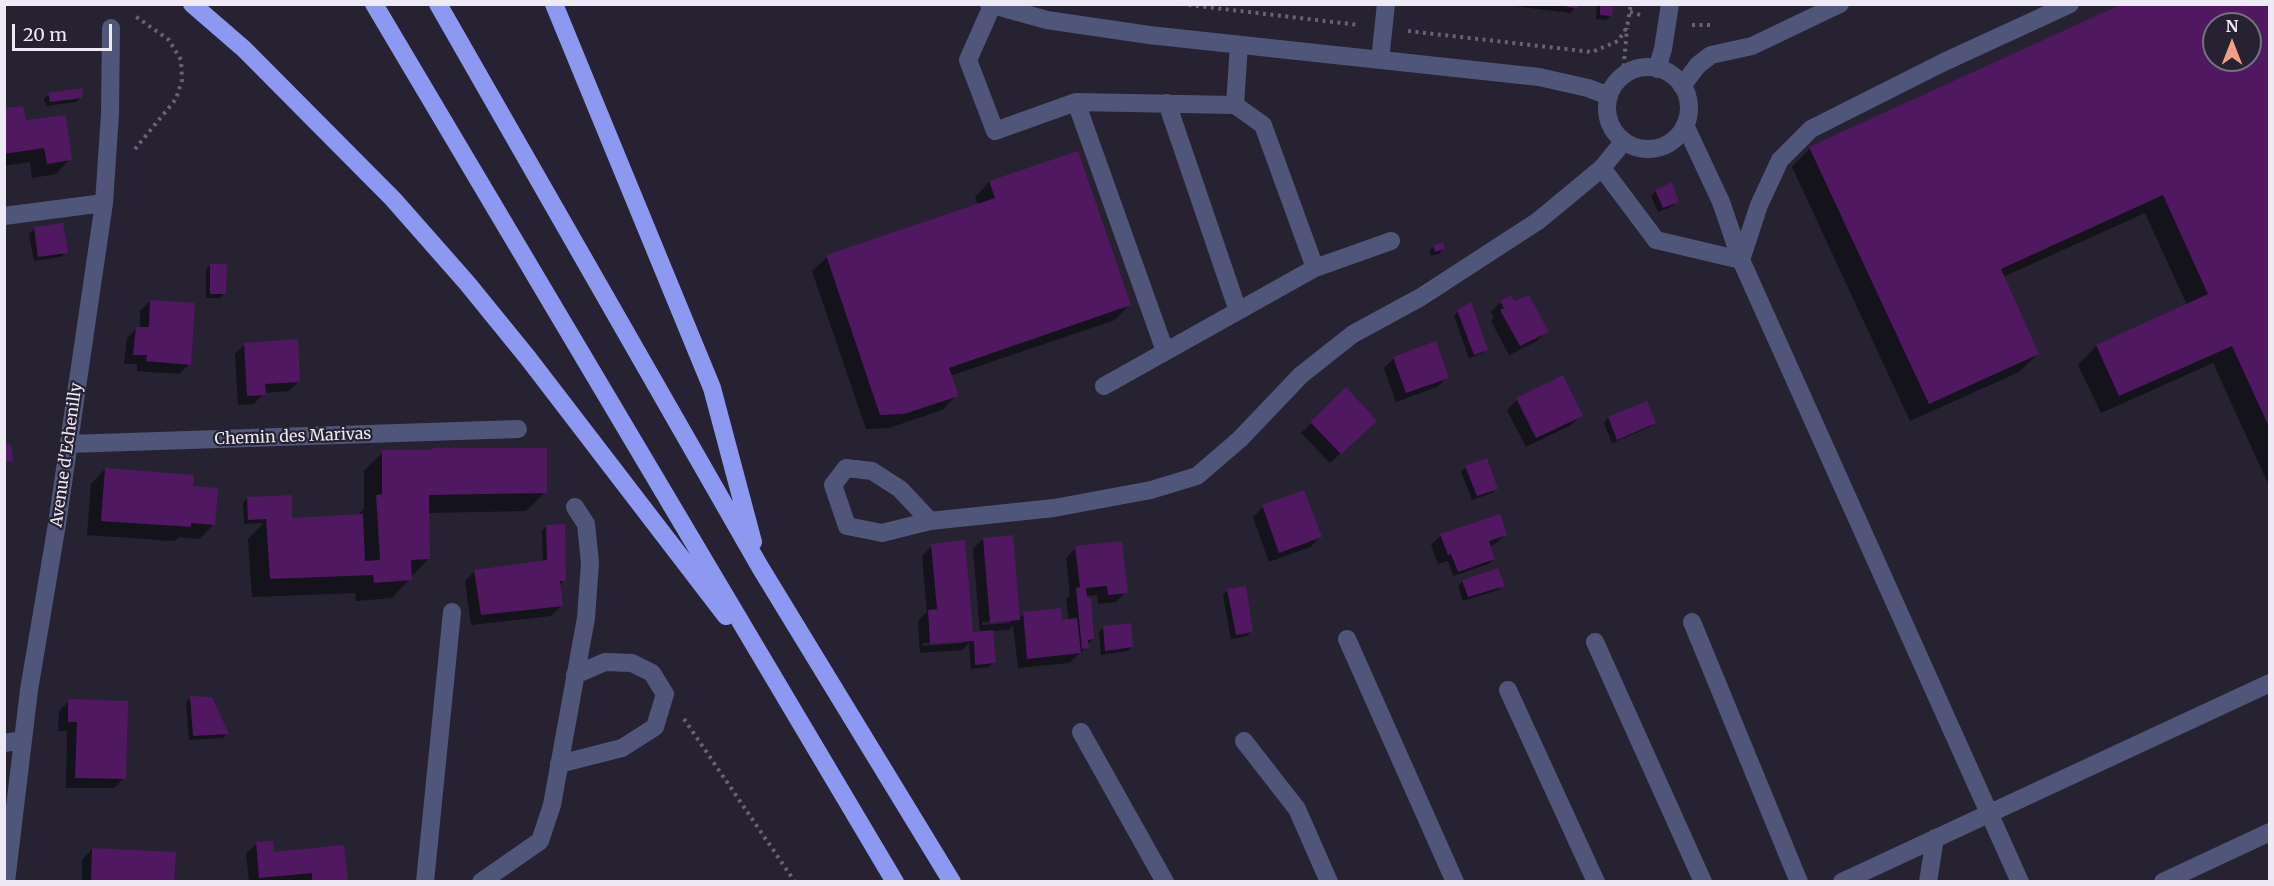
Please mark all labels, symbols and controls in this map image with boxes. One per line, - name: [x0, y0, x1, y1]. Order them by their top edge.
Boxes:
- scale bar: [15, 12, 116, 50]
- north arrow: [2202, 12, 2262, 72]
- text: N: [2226, 16, 2238, 36]
- text: 20 m: [23, 23, 67, 46]
- street label: Avenue d'Echenilly: [47, 382, 87, 528]
- street label: Chemin des Marivas: [214, 425, 372, 449]

